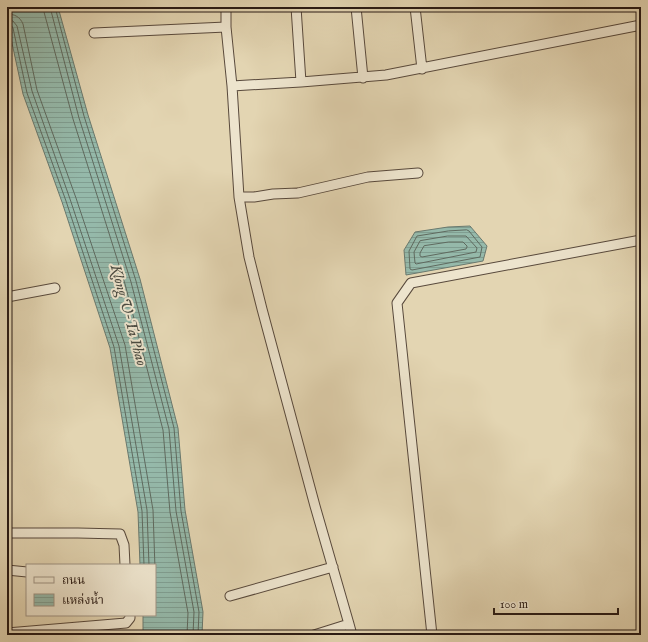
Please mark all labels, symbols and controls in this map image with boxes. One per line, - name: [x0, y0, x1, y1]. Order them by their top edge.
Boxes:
- water label: Klong U-Ta Phao: [105, 262, 151, 368]
- legend: [26, 564, 156, 616]
- text: ถนน: [62, 573, 85, 588]
- scale bar: [494, 590, 618, 616]
- text: แหล่งน้ำ: [62, 591, 104, 608]
- text: 100 m: [500, 597, 528, 612]

